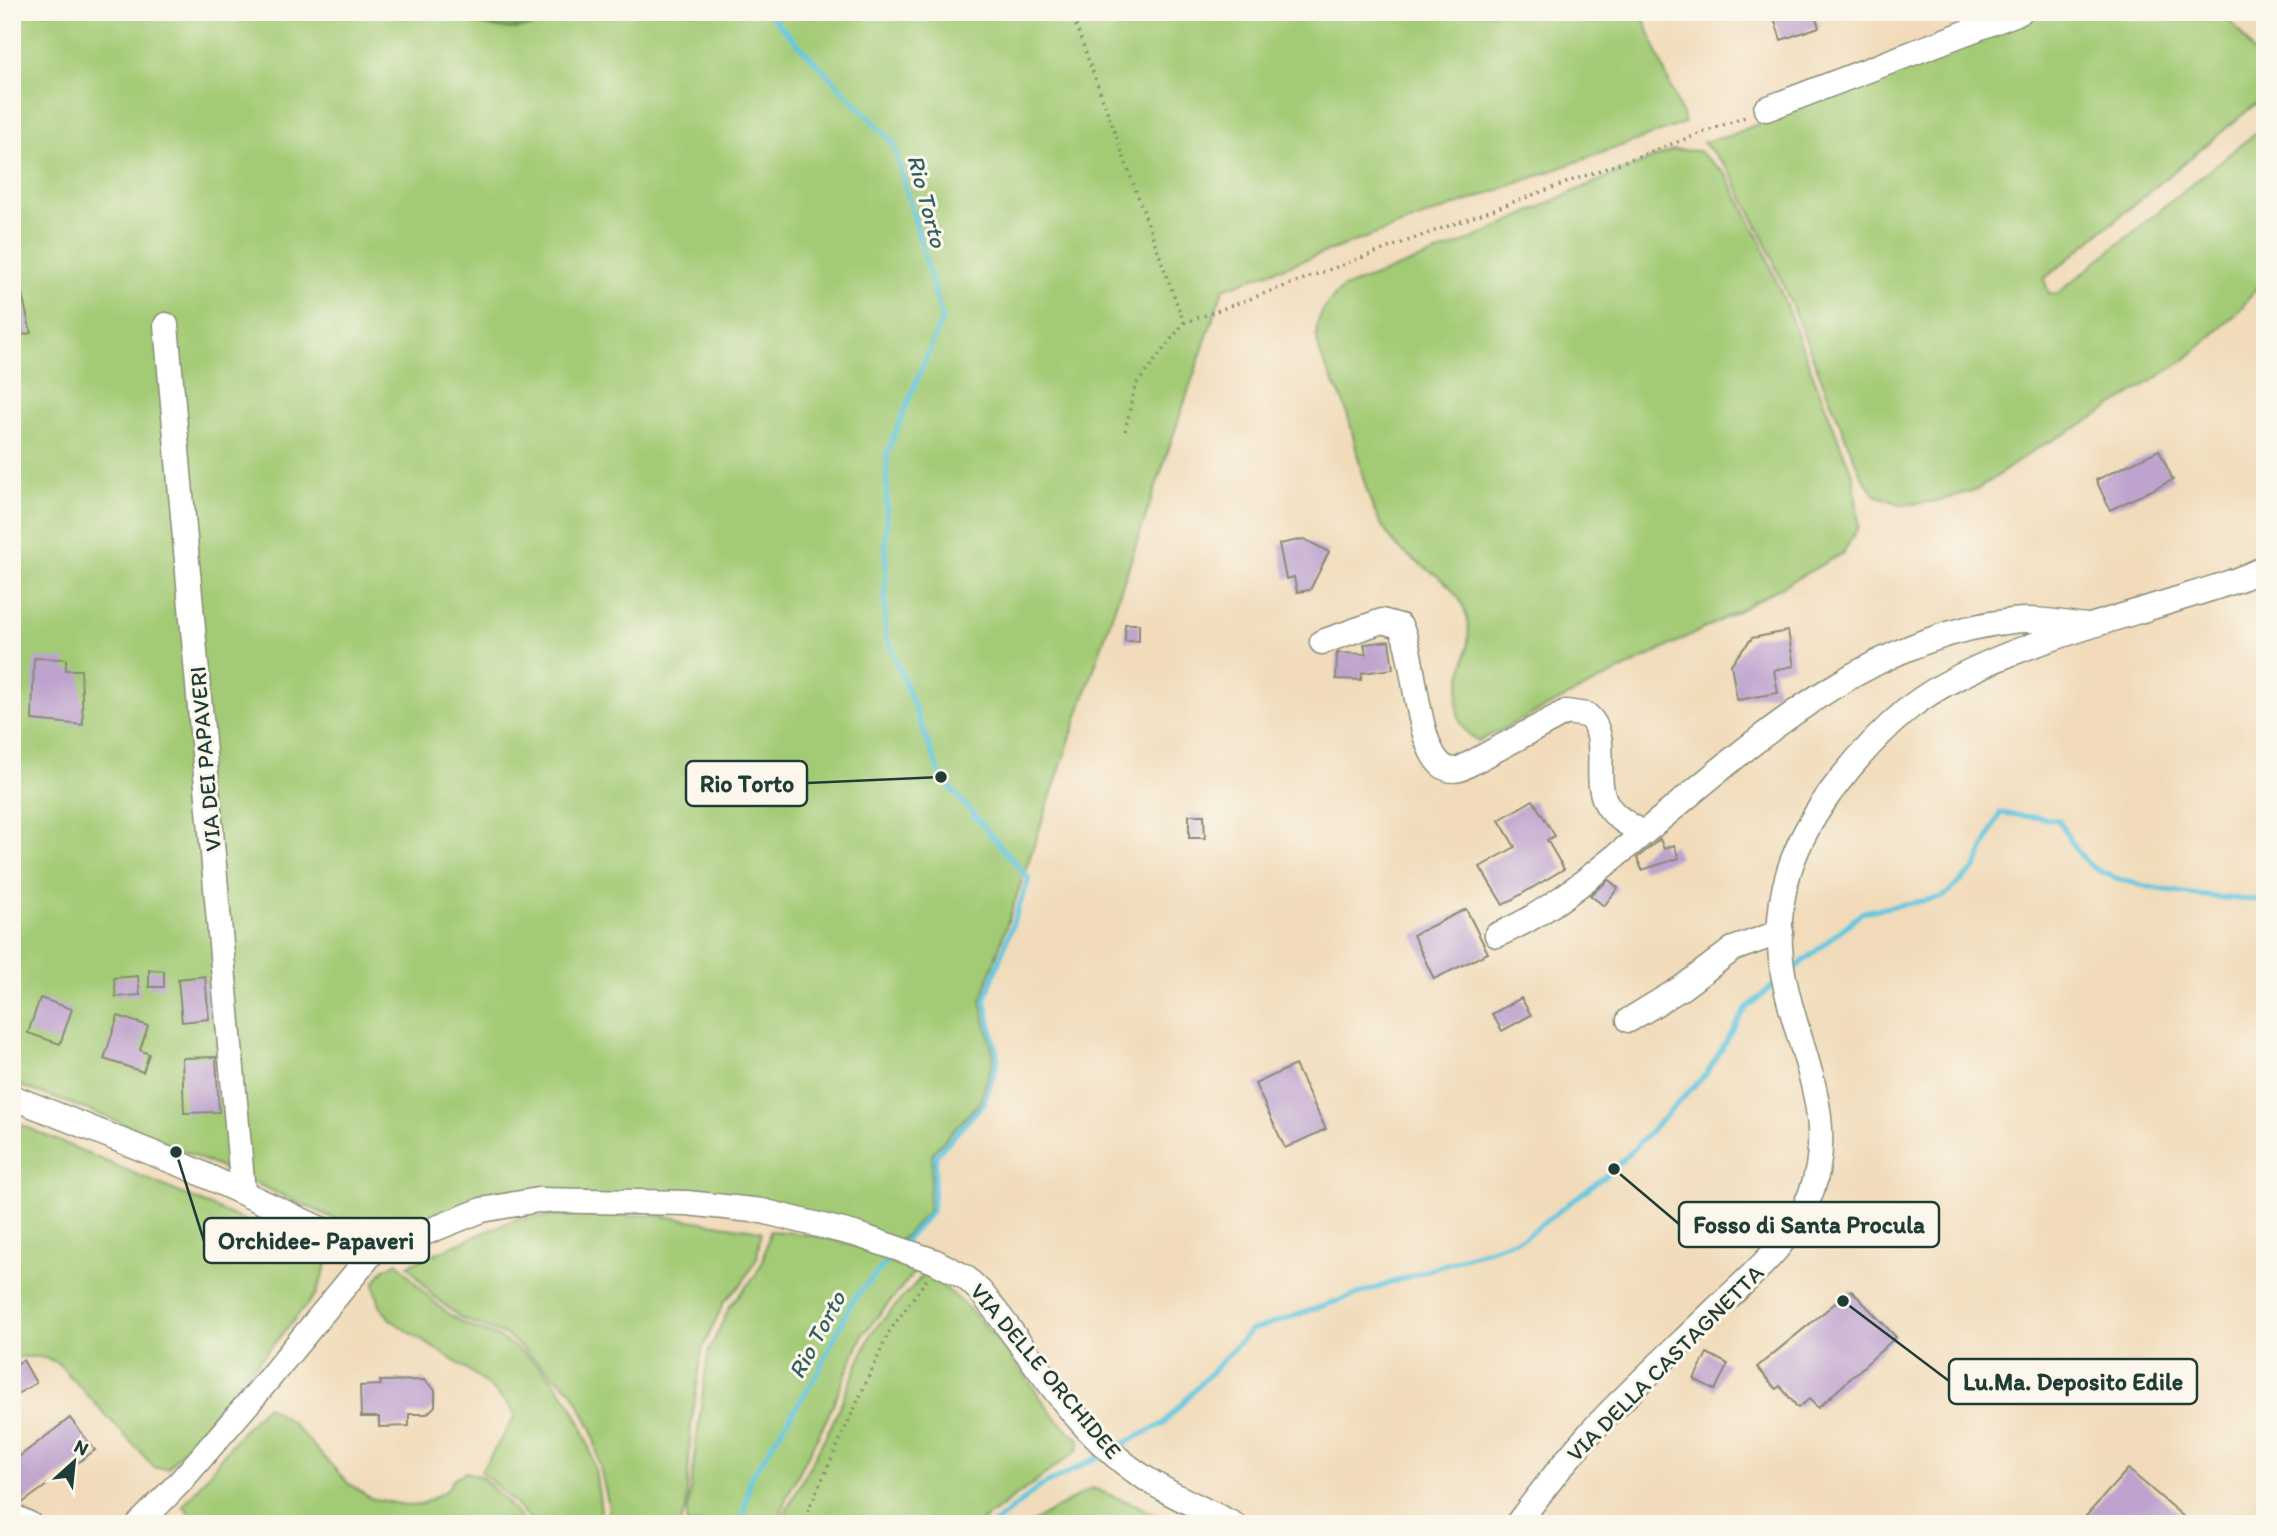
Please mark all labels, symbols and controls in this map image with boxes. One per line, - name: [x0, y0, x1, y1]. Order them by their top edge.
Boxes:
- water label: Rio Torto: [901, 151, 954, 251]
- street label: VIA DEI PAPAVERI: [183, 665, 227, 853]
- callout: Rio Torto: [686, 761, 807, 806]
- text: Rio Torto: [700, 769, 794, 798]
- callout: Fosso di Santa Procula: [1679, 1202, 1939, 1247]
- text: Fosso di Santa Procula: [1693, 1210, 1925, 1239]
- callout: Orchidee- Papaveri: [204, 1218, 429, 1263]
- text: Orchidee- Papaveri: [218, 1226, 414, 1256]
- street label: VIA DELLA CASTAGNETTA: [1561, 1258, 1770, 1467]
- street label: VIA DELLE ORCHIDEE: [964, 1277, 1128, 1465]
- water label: Rio Torto: [782, 1286, 852, 1383]
- callout: Lu.Ma. Deposito Edile: [1949, 1359, 2197, 1404]
- text: Lu.Ma. Deposito Edile: [1963, 1367, 2183, 1397]
- north arrow: [38, 1428, 108, 1498]
- text: N: [71, 1434, 92, 1460]

